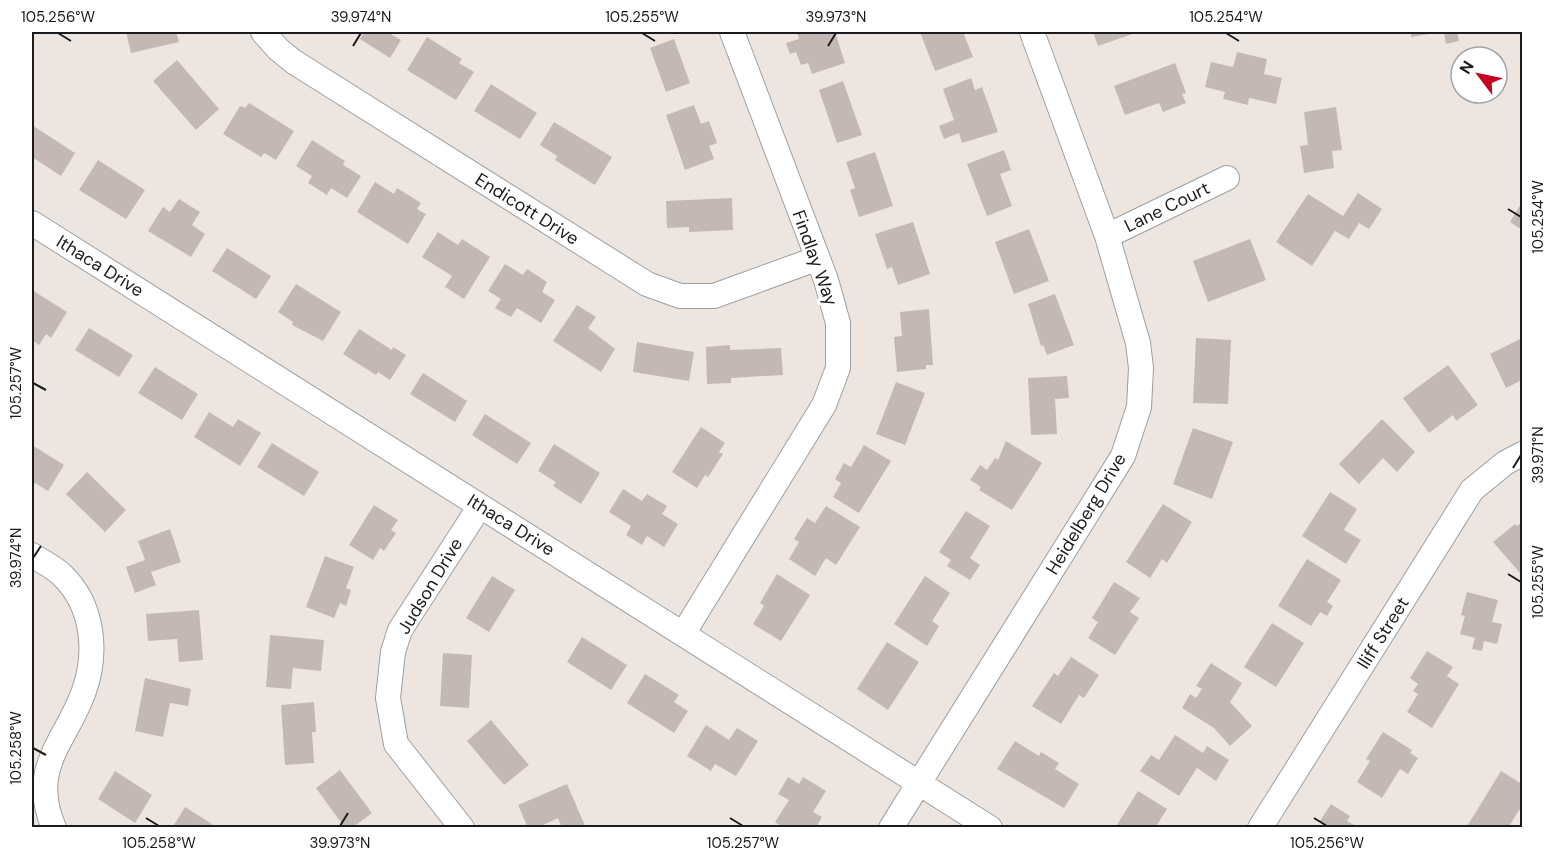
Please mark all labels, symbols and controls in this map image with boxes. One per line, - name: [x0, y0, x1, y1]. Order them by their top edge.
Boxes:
- text: 105.256°W: [21, 7, 95, 27]
- text: 39.974°N: [331, 7, 391, 27]
- text: 105.255°W: [605, 7, 679, 27]
- text: 39.973°N: [806, 7, 866, 27]
- text: 105.254°W: [1189, 7, 1263, 27]
- north arrow: [1449, 45, 1509, 105]
- text: N: [1455, 57, 1479, 78]
- street label: Endicott Drive: [471, 167, 583, 251]
- street label: Lane Court: [1120, 176, 1214, 238]
- text: 105.254°W: [1528, 180, 1548, 254]
- street label: Findlay Way: [787, 207, 843, 309]
- street label: Ithaca Drive: [52, 230, 148, 302]
- text: 105.257°W: [6, 346, 26, 419]
- text: 39.971°N: [1528, 426, 1548, 484]
- street label: Heidelberg Drive: [1040, 449, 1132, 579]
- street label: Ithaca Drive: [463, 489, 559, 561]
- text: 39.974°N: [6, 528, 26, 588]
- street label: Judson Drive: [392, 533, 468, 639]
- text: 105.255°W: [1528, 545, 1548, 619]
- street label: Iliff Street: [1351, 592, 1415, 674]
- text: 105.258°W: [6, 711, 26, 785]
- text: 105.258°W: [122, 833, 196, 853]
- text: 39.973°N: [310, 833, 370, 853]
- text: 105.257°W: [707, 833, 780, 853]
- text: 105.256°W: [1290, 833, 1364, 853]

